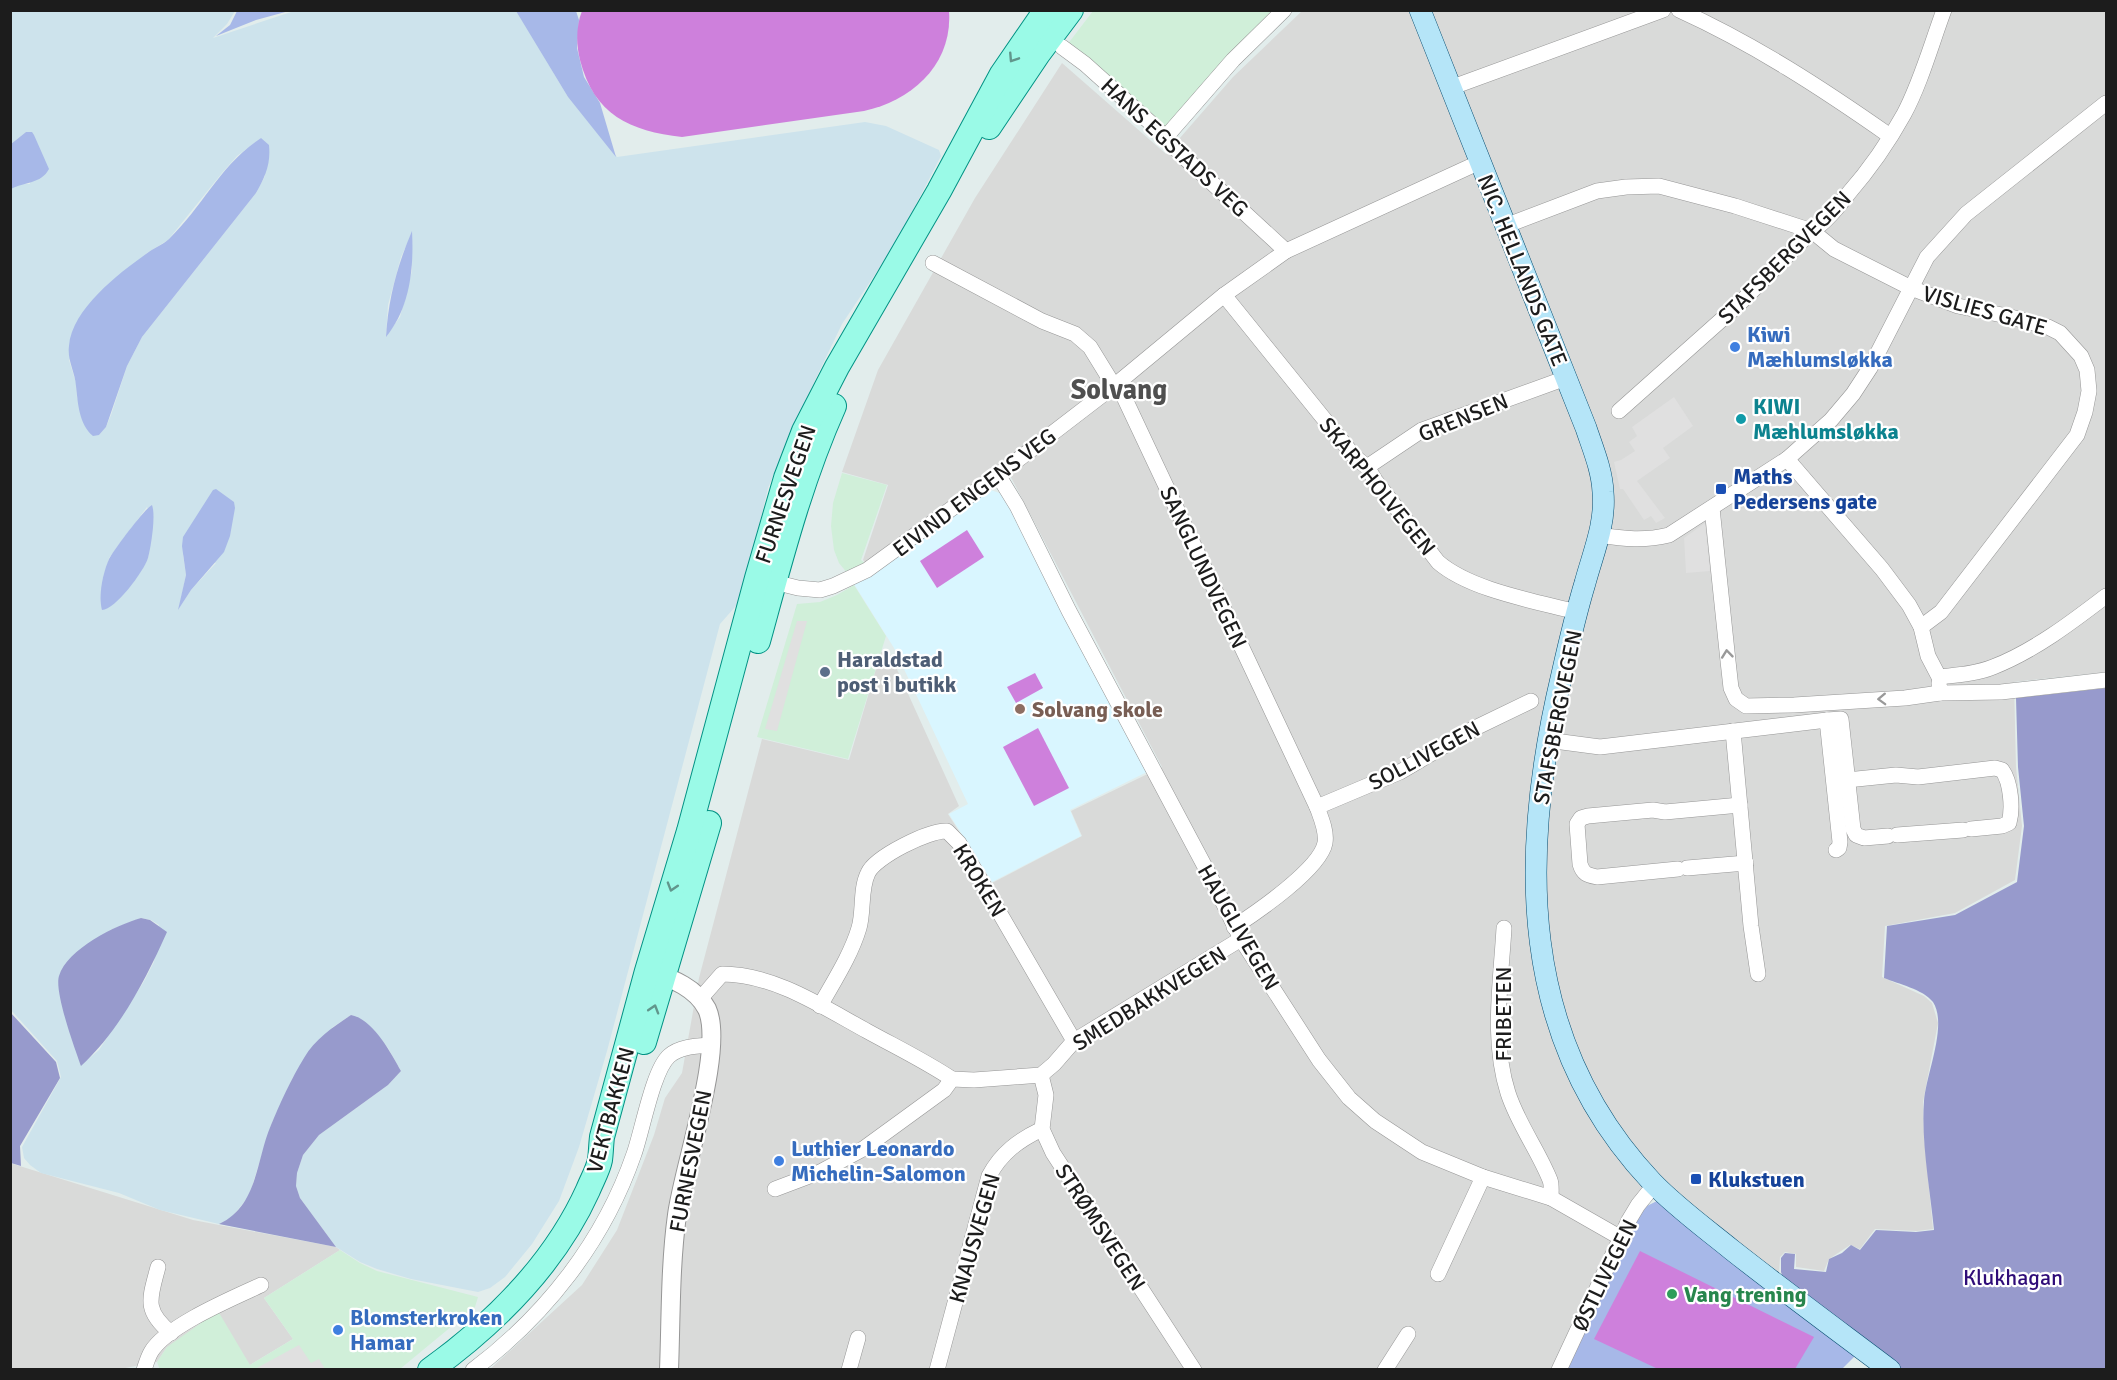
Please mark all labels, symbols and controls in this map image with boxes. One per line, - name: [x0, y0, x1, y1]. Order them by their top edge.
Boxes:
- one-way arrow: [1008, 52, 1020, 62]
- street label: HANS EGSTADS VEG: [1095, 72, 1254, 223]
- street label: NIC. HELLANDS GATE: [1472, 170, 1573, 370]
- street label: STAFSBERGVEGEN: [1712, 185, 1857, 330]
- street label: VISLIES GATE: [1920, 280, 2050, 341]
- place label: Kiwi Mæhlumsløkka: [1747, 321, 1893, 373]
- marker: Kiwi Mæhlumsløkka: [1728, 340, 1742, 354]
- district label: Solvang: [1071, 373, 1167, 407]
- street label: GRENSEN: [1414, 387, 1512, 448]
- place label: KIWI Mæhlumsløkka: [1753, 393, 1899, 445]
- street label: SKARPHOLVEGEN: [1314, 412, 1442, 561]
- marker: KIWI Mæhlumsløkka: [1734, 412, 1748, 426]
- street label: FURNESVEGEN: [749, 421, 822, 567]
- street label: EIVIND ENGENS VEG: [887, 422, 1061, 563]
- place label: Maths Pedersens gate: [1733, 463, 1877, 515]
- street label: SANGLUNDVEGEN: [1154, 482, 1253, 653]
- marker: Maths Pedersens gate: [1714, 482, 1728, 496]
- street label: STAFSBERGVEGEN: [1527, 628, 1588, 807]
- place label: Haraldstad post i butikk: [837, 646, 957, 698]
- one-way arrow: [1721, 650, 1734, 659]
- marker: Haraldstad post i butikk: [818, 665, 832, 679]
- one-way arrow: [1878, 692, 1887, 705]
- place label: Solvang skole: [1032, 696, 1163, 723]
- marker: Solvang skole: [1013, 702, 1027, 716]
- street label: SOLLIVEGEN: [1364, 715, 1484, 796]
- street label: KROKEN: [947, 839, 1012, 922]
- street label: HAUGLIVEGEN: [1192, 860, 1285, 995]
- one-way arrow: [667, 881, 680, 892]
- street label: SMEDBAKKVEGEN: [1068, 940, 1231, 1056]
- street label: FRIBETEN: [1490, 966, 1517, 1062]
- one-way arrow: [647, 1004, 660, 1015]
- street label: VEKTBAKKEN: [581, 1044, 640, 1176]
- street label: FURNESVEGEN: [663, 1087, 718, 1235]
- place label: Luthier Leonardo Michelin-Salomon: [791, 1135, 966, 1187]
- marker: Luthier Leonardo Michelin-Salomon: [772, 1154, 786, 1168]
- street label: STRØMSVEGEN: [1050, 1159, 1152, 1296]
- place label: Klukstuen: [1708, 1166, 1805, 1193]
- street label: KNAUSVEGEN: [943, 1170, 1006, 1306]
- marker: Klukstuen: [1689, 1172, 1703, 1186]
- street label: ØSTLIVEGEN: [1566, 1215, 1643, 1336]
- park label: Klukhagan: [1963, 1264, 2063, 1291]
- place label: Vang trening: [1684, 1281, 1807, 1308]
- marker: Vang trening: [1665, 1287, 1679, 1301]
- place label: Blomsterkroken Hamar: [350, 1304, 502, 1356]
- marker: Blomsterkroken Hamar: [331, 1323, 345, 1337]

